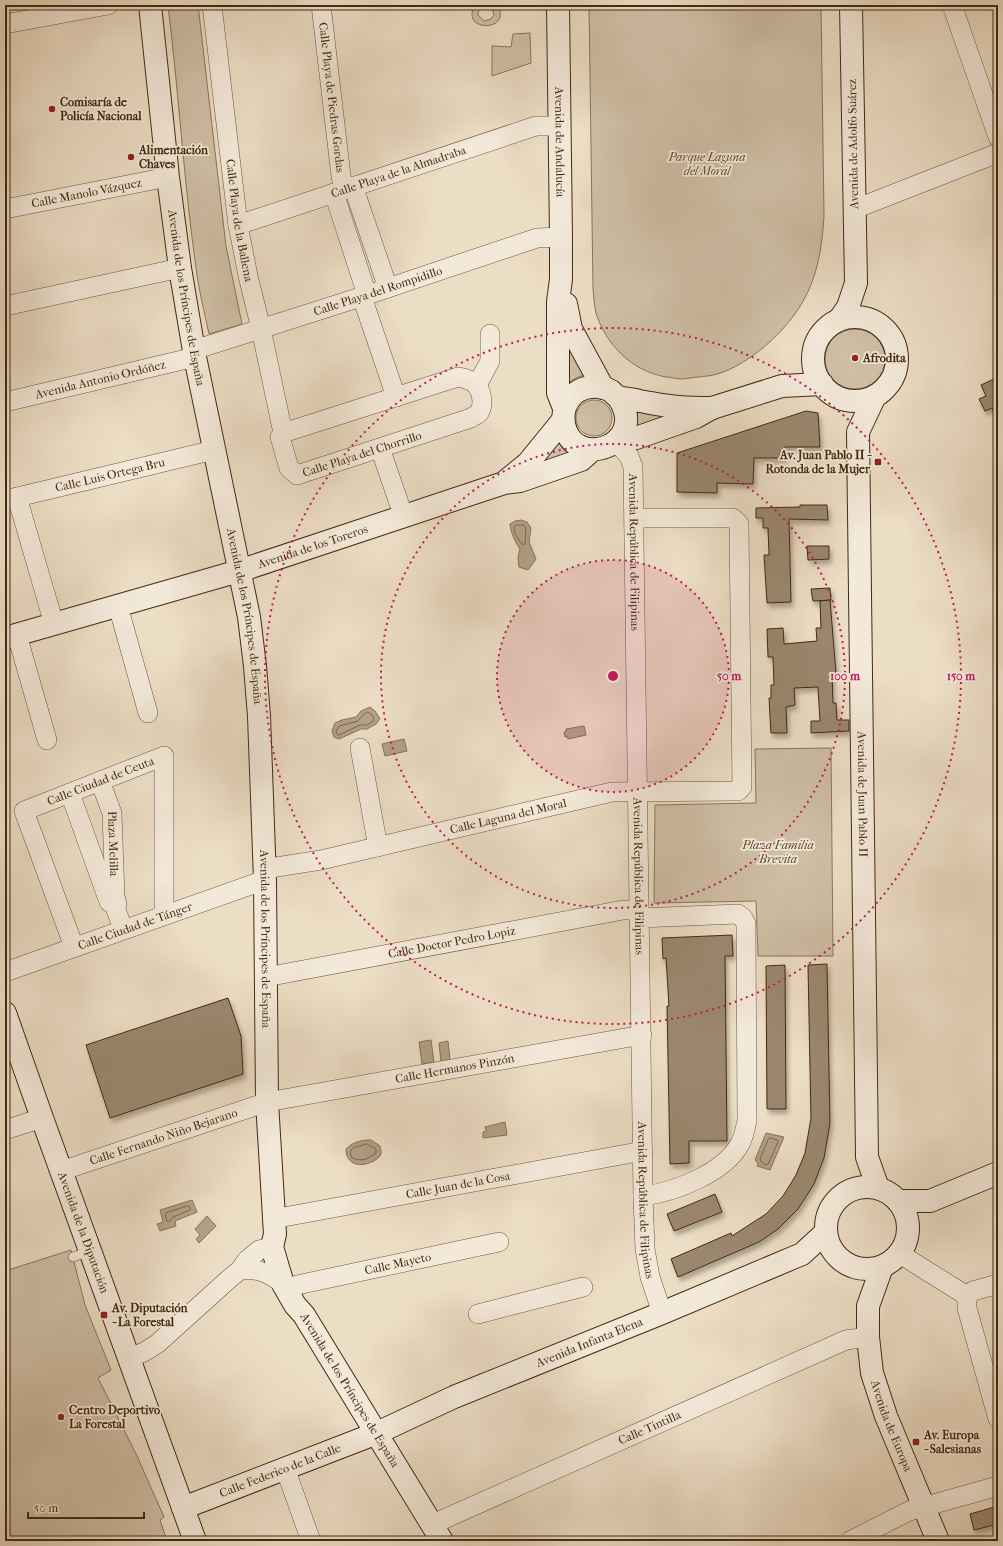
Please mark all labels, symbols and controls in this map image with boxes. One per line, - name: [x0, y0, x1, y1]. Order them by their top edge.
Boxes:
- street label: Calle Playa de Piedras Gordas: [316, 22, 348, 174]
- street label: Avenida de Adolfo Suárez: [845, 78, 861, 210]
- street label: Avenida de Andalucía: [552, 86, 567, 198]
- place label: Comisaría de Policía Nacional: [60, 95, 142, 123]
- marker: Comisaría de Policía Nacional: [47, 104, 57, 114]
- place label: Alimentación Chaves: [138, 143, 209, 171]
- street label: Calle Playa de la Almadraba: [329, 143, 468, 201]
- park label: Parque Laguna del Moral: [667, 150, 746, 178]
- marker: Alimentación Chaves: [126, 152, 136, 162]
- street label: Calle Playa de la Ballena: [223, 158, 256, 283]
- street label: Calle Manolo Vázquez: [30, 175, 144, 211]
- street label: Avenida de los Príncipes de España: [165, 208, 208, 387]
- street label: Calle Playa del Rompidillo: [312, 263, 444, 319]
- place label: Afrodita: [862, 351, 906, 365]
- marker: Afrodita: [850, 353, 860, 363]
- street label: Avenida Antonio Ordóñez: [33, 357, 168, 402]
- street label: Calle Playa del Chorrillo: [301, 428, 423, 480]
- place label: Av. Juan Pablo II - Rotonda de la Mujer: [765, 448, 872, 476]
- street label: Calle Luis Ortega Bru: [54, 455, 167, 495]
- marker: Av. Juan Pablo II - Rotonda de la Mujer: [873, 457, 883, 467]
- street label: Avenida República de Filipinas: [626, 472, 642, 632]
- street label: Avenida de los Toreros: [255, 522, 370, 572]
- street label: Avenida de los Príncipes de España: [223, 526, 265, 705]
- centre of rings: [606, 669, 620, 683]
- text: 50 m: [717, 669, 742, 683]
- text: 100 m: [830, 669, 861, 683]
- text: 150 m: [947, 669, 976, 683]
- street label: Avenida de Juan Pablo II: [855, 730, 870, 857]
- street label: Calle Ciudad de Ceuta: [45, 753, 156, 808]
- street label: Calle Laguna del Moral: [449, 796, 569, 837]
- street label: Avenida República de Filipinas: [631, 796, 647, 955]
- street label: Plaza Melilla: [105, 811, 121, 877]
- park label: Plaza Familia Brevita: [741, 838, 814, 866]
- street label: Avenida de los Príncipes de España: [257, 848, 273, 1028]
- street label: Calle Ciudad de Tánger: [76, 899, 195, 953]
- street label: Calle Doctor Pedro Lopiz: [387, 923, 517, 961]
- street label: Calle Hermanos Pinzón: [394, 1051, 515, 1086]
- street label: Calle Fernando Niño Bejarano: [88, 1105, 239, 1168]
- street label: Avenida República de Filipinas: [635, 1120, 657, 1280]
- street label: Avenida de la Diputación: [55, 1169, 112, 1295]
- street label: Calle Juan de la Cosa: [405, 1169, 512, 1201]
- street label: Calle Mayeto: [363, 1250, 432, 1277]
- place label: Av. Diputación - La Forestal: [111, 1301, 188, 1329]
- marker: Av. Diputación - La Forestal: [99, 1310, 109, 1320]
- street label: Avenida de los Príncipes de España: [297, 1310, 403, 1470]
- street label: Avenida Infanta Elena: [533, 1314, 645, 1371]
- street label: Avenida de Europa: [867, 1377, 915, 1474]
- place label: Centro Deportivo La Forestal: [69, 1403, 160, 1431]
- street label: Calle Tintilla: [616, 1407, 683, 1448]
- marker: Centro Deportivo La Forestal: [56, 1412, 66, 1422]
- place label: Av. Europa - Salesianas: [923, 1428, 982, 1456]
- marker: Av. Europa - Salesianas: [911, 1437, 921, 1447]
- street label: Calle Federico de la Calle: [217, 1441, 343, 1500]
- scale bar: [28, 1494, 144, 1520]
- text: 50 m: [34, 1501, 58, 1515]

